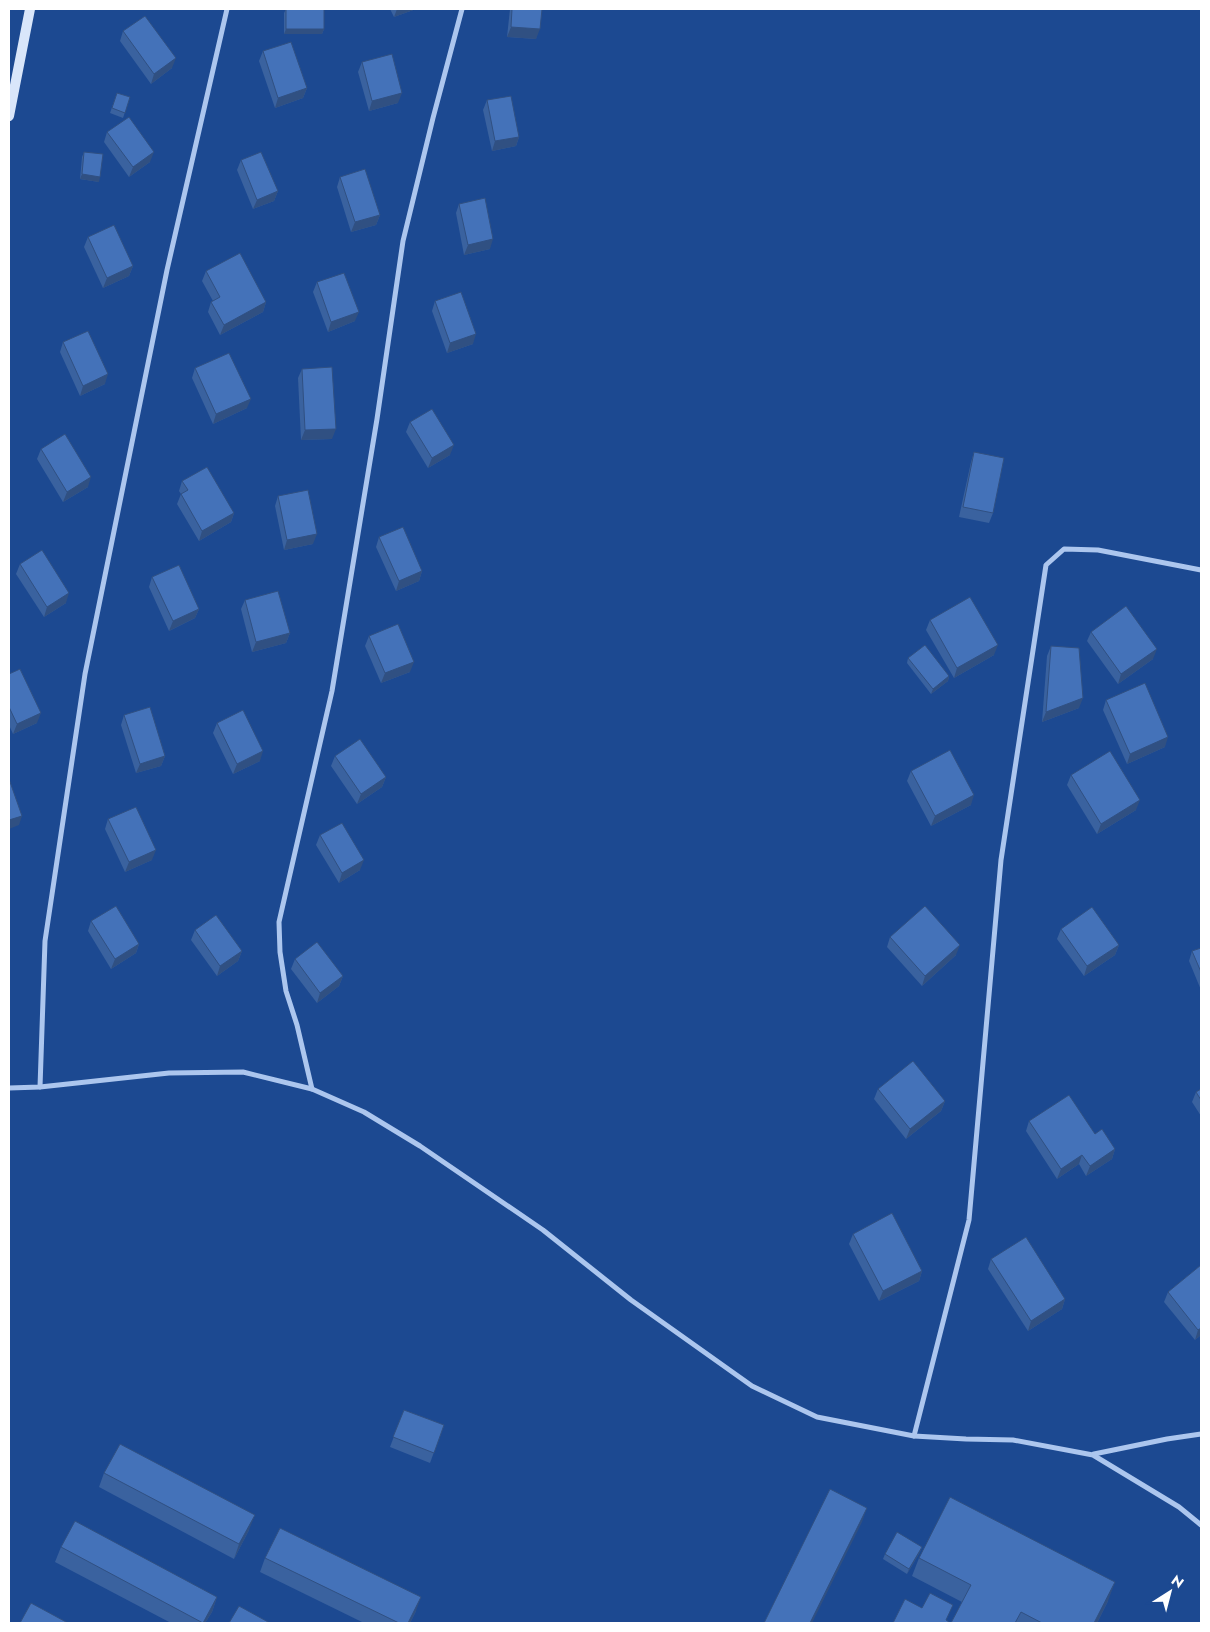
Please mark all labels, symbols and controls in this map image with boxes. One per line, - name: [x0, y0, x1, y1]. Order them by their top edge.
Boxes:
- north arrow: [1145, 1567, 1195, 1617]
- text: N: [1167, 1570, 1188, 1593]

